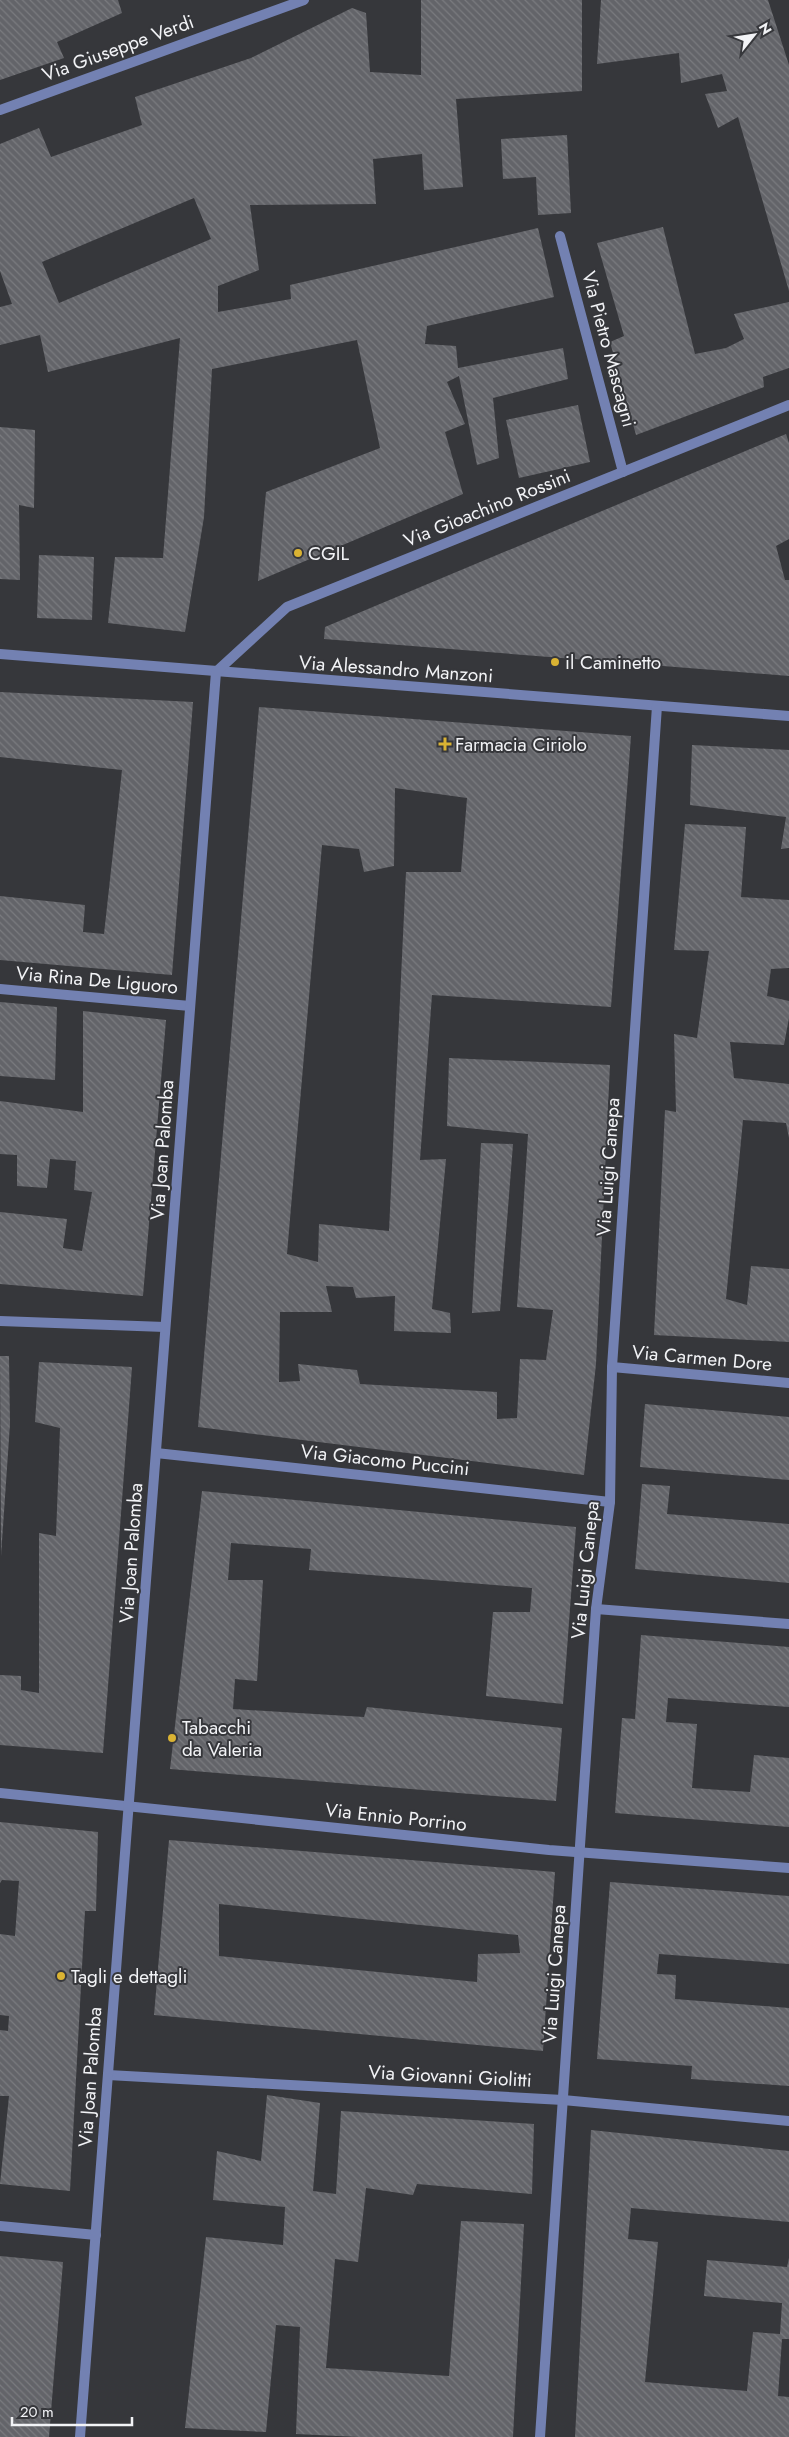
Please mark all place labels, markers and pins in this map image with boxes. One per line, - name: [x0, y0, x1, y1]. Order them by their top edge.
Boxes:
- place label: CGIL: [308, 540, 349, 567]
- marker: CGIL: [292, 547, 304, 559]
- place label: il Caminetto: [565, 649, 661, 676]
- marker: il Caminetto: [549, 656, 561, 668]
- place label: Farmacia Ciriolo: [455, 731, 587, 758]
- marker: Farmacia Ciriolo: [439, 738, 451, 750]
- place label: Tabacchi da Valeria: [182, 1714, 262, 1763]
- marker: Tabacchi da Valeria: [166, 1732, 178, 1744]
- place label: Tagli e dettagli: [71, 1963, 187, 1990]
- marker: Tagli e dettagli: [55, 1970, 67, 1982]

